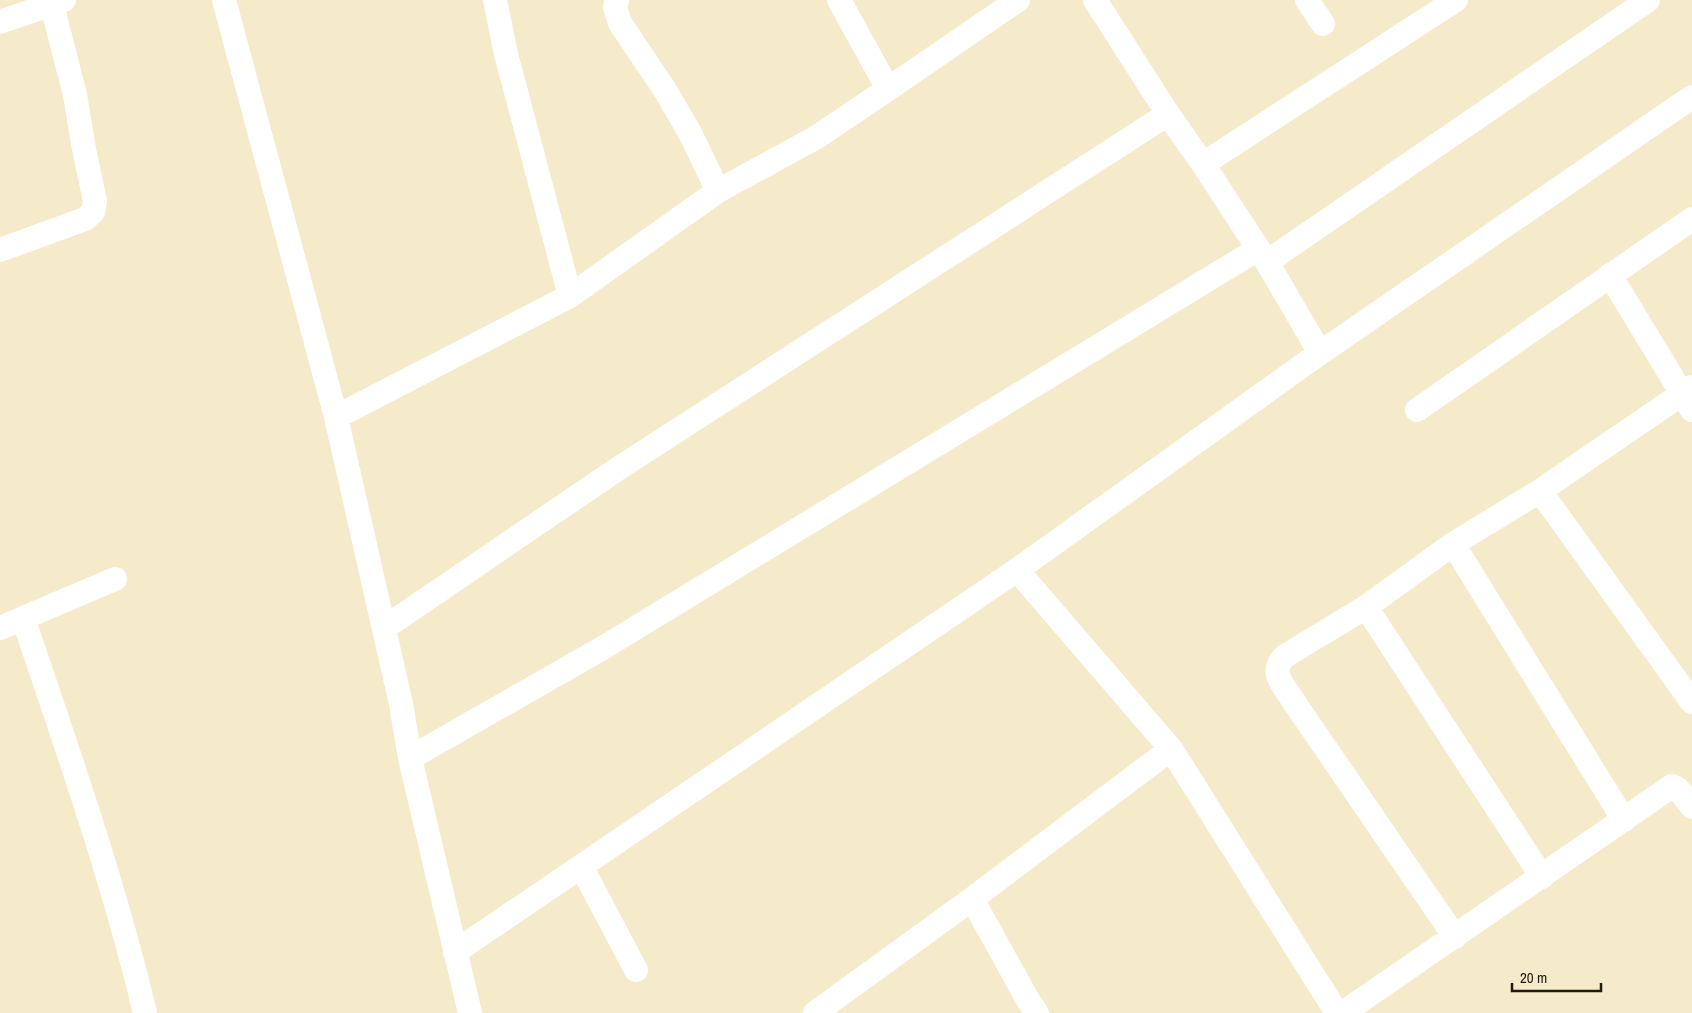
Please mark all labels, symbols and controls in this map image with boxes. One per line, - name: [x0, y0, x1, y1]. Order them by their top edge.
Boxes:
- scale bar: [1512, 960, 1601, 992]
- text: 20 m: [1520, 967, 1547, 988]

